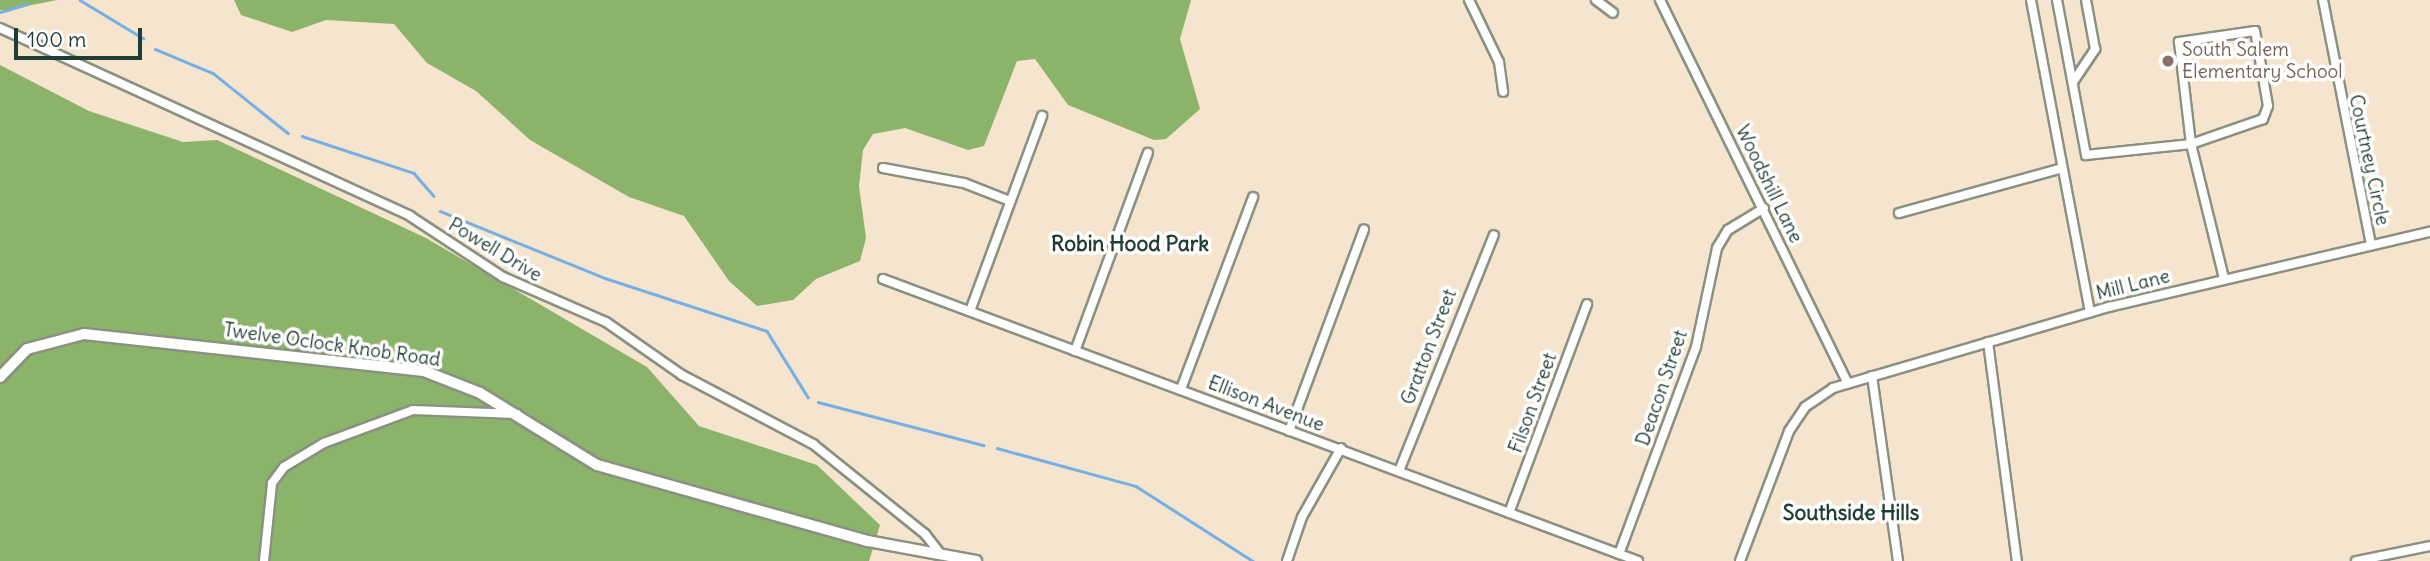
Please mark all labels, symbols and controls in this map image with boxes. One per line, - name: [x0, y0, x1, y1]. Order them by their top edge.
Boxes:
- scale bar: [18, 14, 145, 58]
- text: 100 m: [27, 26, 86, 53]
- place label: South Salem Elementary School: [2182, 39, 2343, 83]
- marker: South Salem Elementary School: [2160, 53, 2176, 69]
- street label: Courtney Circle: [2344, 92, 2394, 228]
- street label: Woodshill Lane: [1731, 121, 1807, 247]
- street label: Powell Drive: [444, 213, 546, 287]
- district label: Robin Hood Park: [1051, 231, 1209, 257]
- street label: Mill Lane: [2094, 265, 2172, 305]
- street label: Gratton Street: [1397, 286, 1461, 408]
- street label: Twelve Oclock Knob Road: [222, 319, 442, 371]
- street label: Deacon Street: [1632, 327, 1692, 449]
- street label: Filson Street: [1504, 350, 1562, 456]
- street label: Ellison Avenue: [1205, 371, 1327, 437]
- district label: Southside Hills: [1783, 500, 1919, 526]

